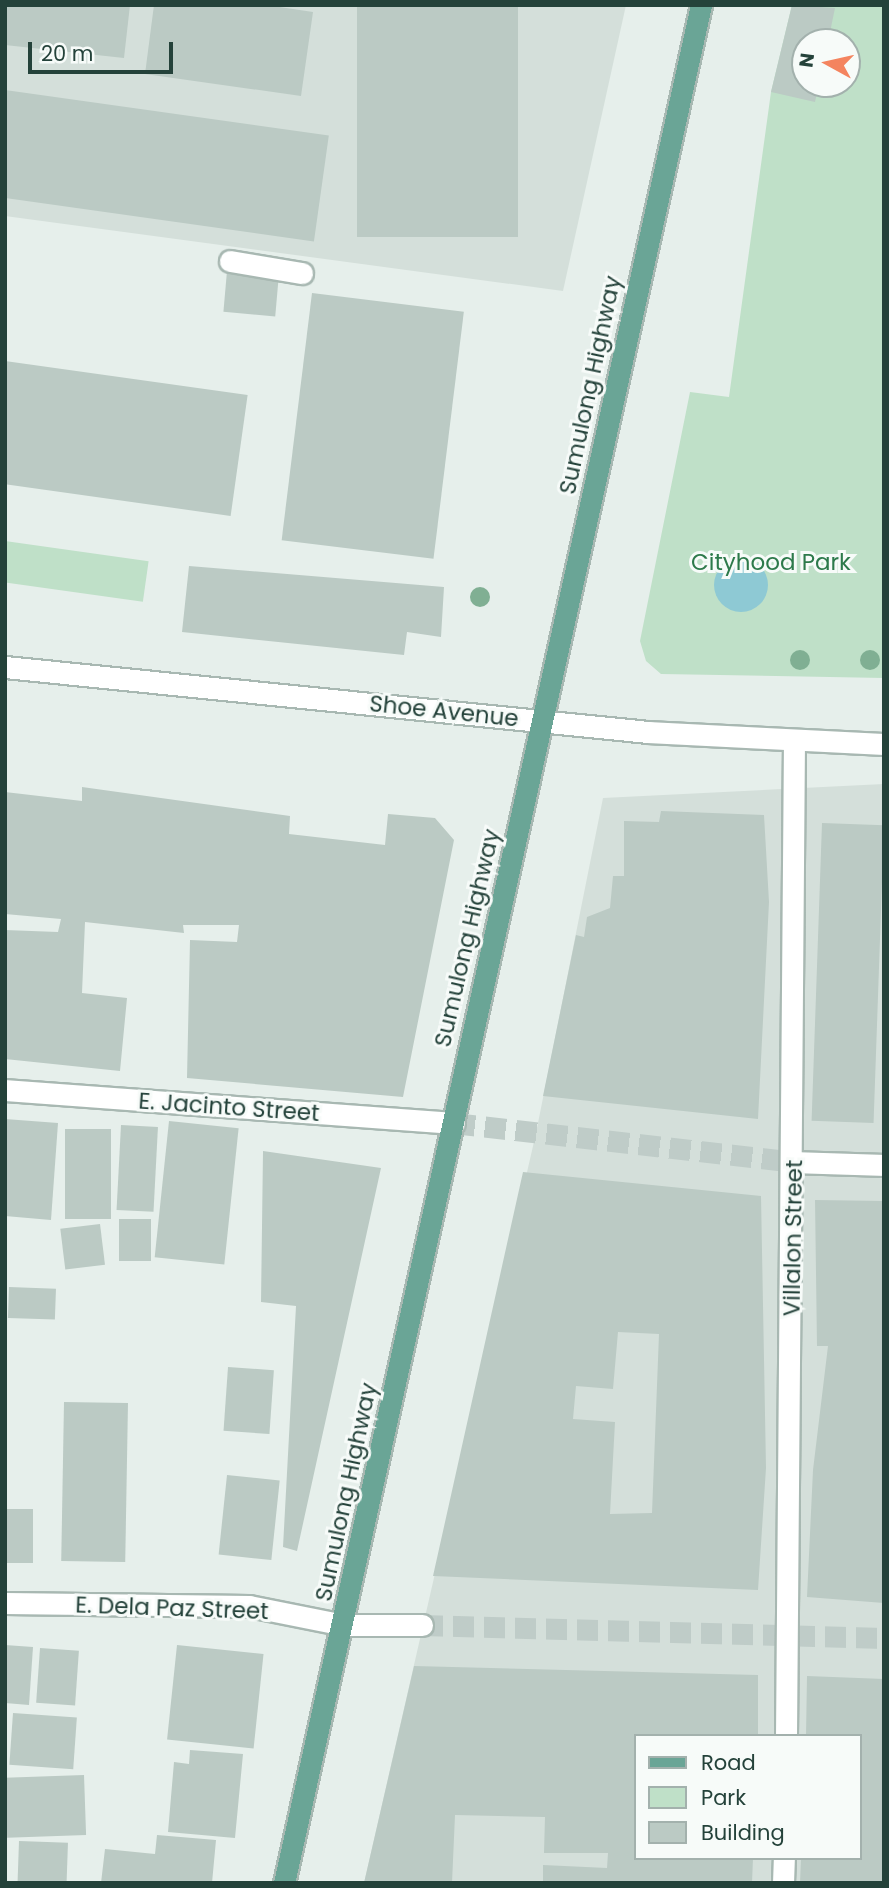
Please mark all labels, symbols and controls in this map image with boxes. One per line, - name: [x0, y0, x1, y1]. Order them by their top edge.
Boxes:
- scale bar: [32, 28, 177, 72]
- north arrow: [791, 28, 861, 98]
- text: 20 m: [41, 39, 94, 68]
- text: N: [792, 51, 821, 69]
- street label: Sumulong Highway: [553, 273, 627, 497]
- park label: Cityhood Park: [691, 548, 851, 576]
- street label: Shoe Avenue: [368, 689, 520, 733]
- street label: Sumulong Highway: [429, 826, 505, 1050]
- street label: E. Jacinto Street: [138, 1087, 320, 1127]
- street label: Villalon Street: [778, 1159, 808, 1317]
- street label: Sumulong Highway: [309, 1380, 383, 1604]
- street label: E. Dela Paz Street: [75, 1591, 269, 1625]
- legend: [634, 1734, 861, 1860]
- text: Road: [701, 1748, 756, 1777]
- text: Park: [701, 1783, 746, 1812]
- text: Building: [701, 1818, 785, 1847]

